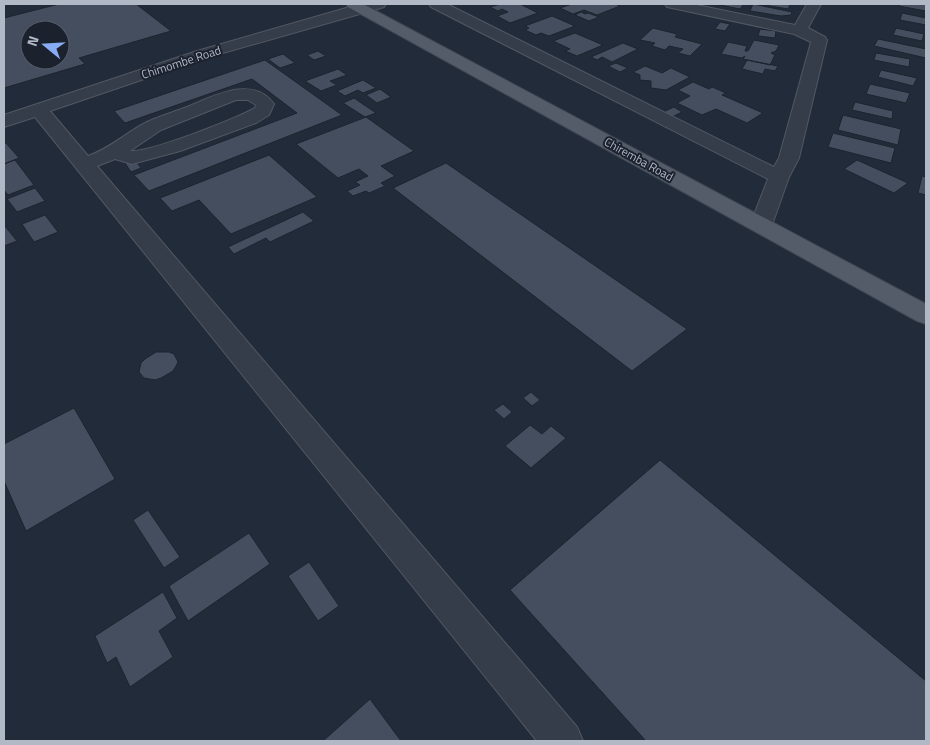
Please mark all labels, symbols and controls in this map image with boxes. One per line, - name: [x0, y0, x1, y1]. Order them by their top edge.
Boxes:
- north arrow: [20, 20, 70, 70]
- text: N: [21, 33, 44, 49]
- street label: Chimombe Road: [139, 40, 223, 84]
- street label: Chiremba Road: [601, 132, 677, 186]

